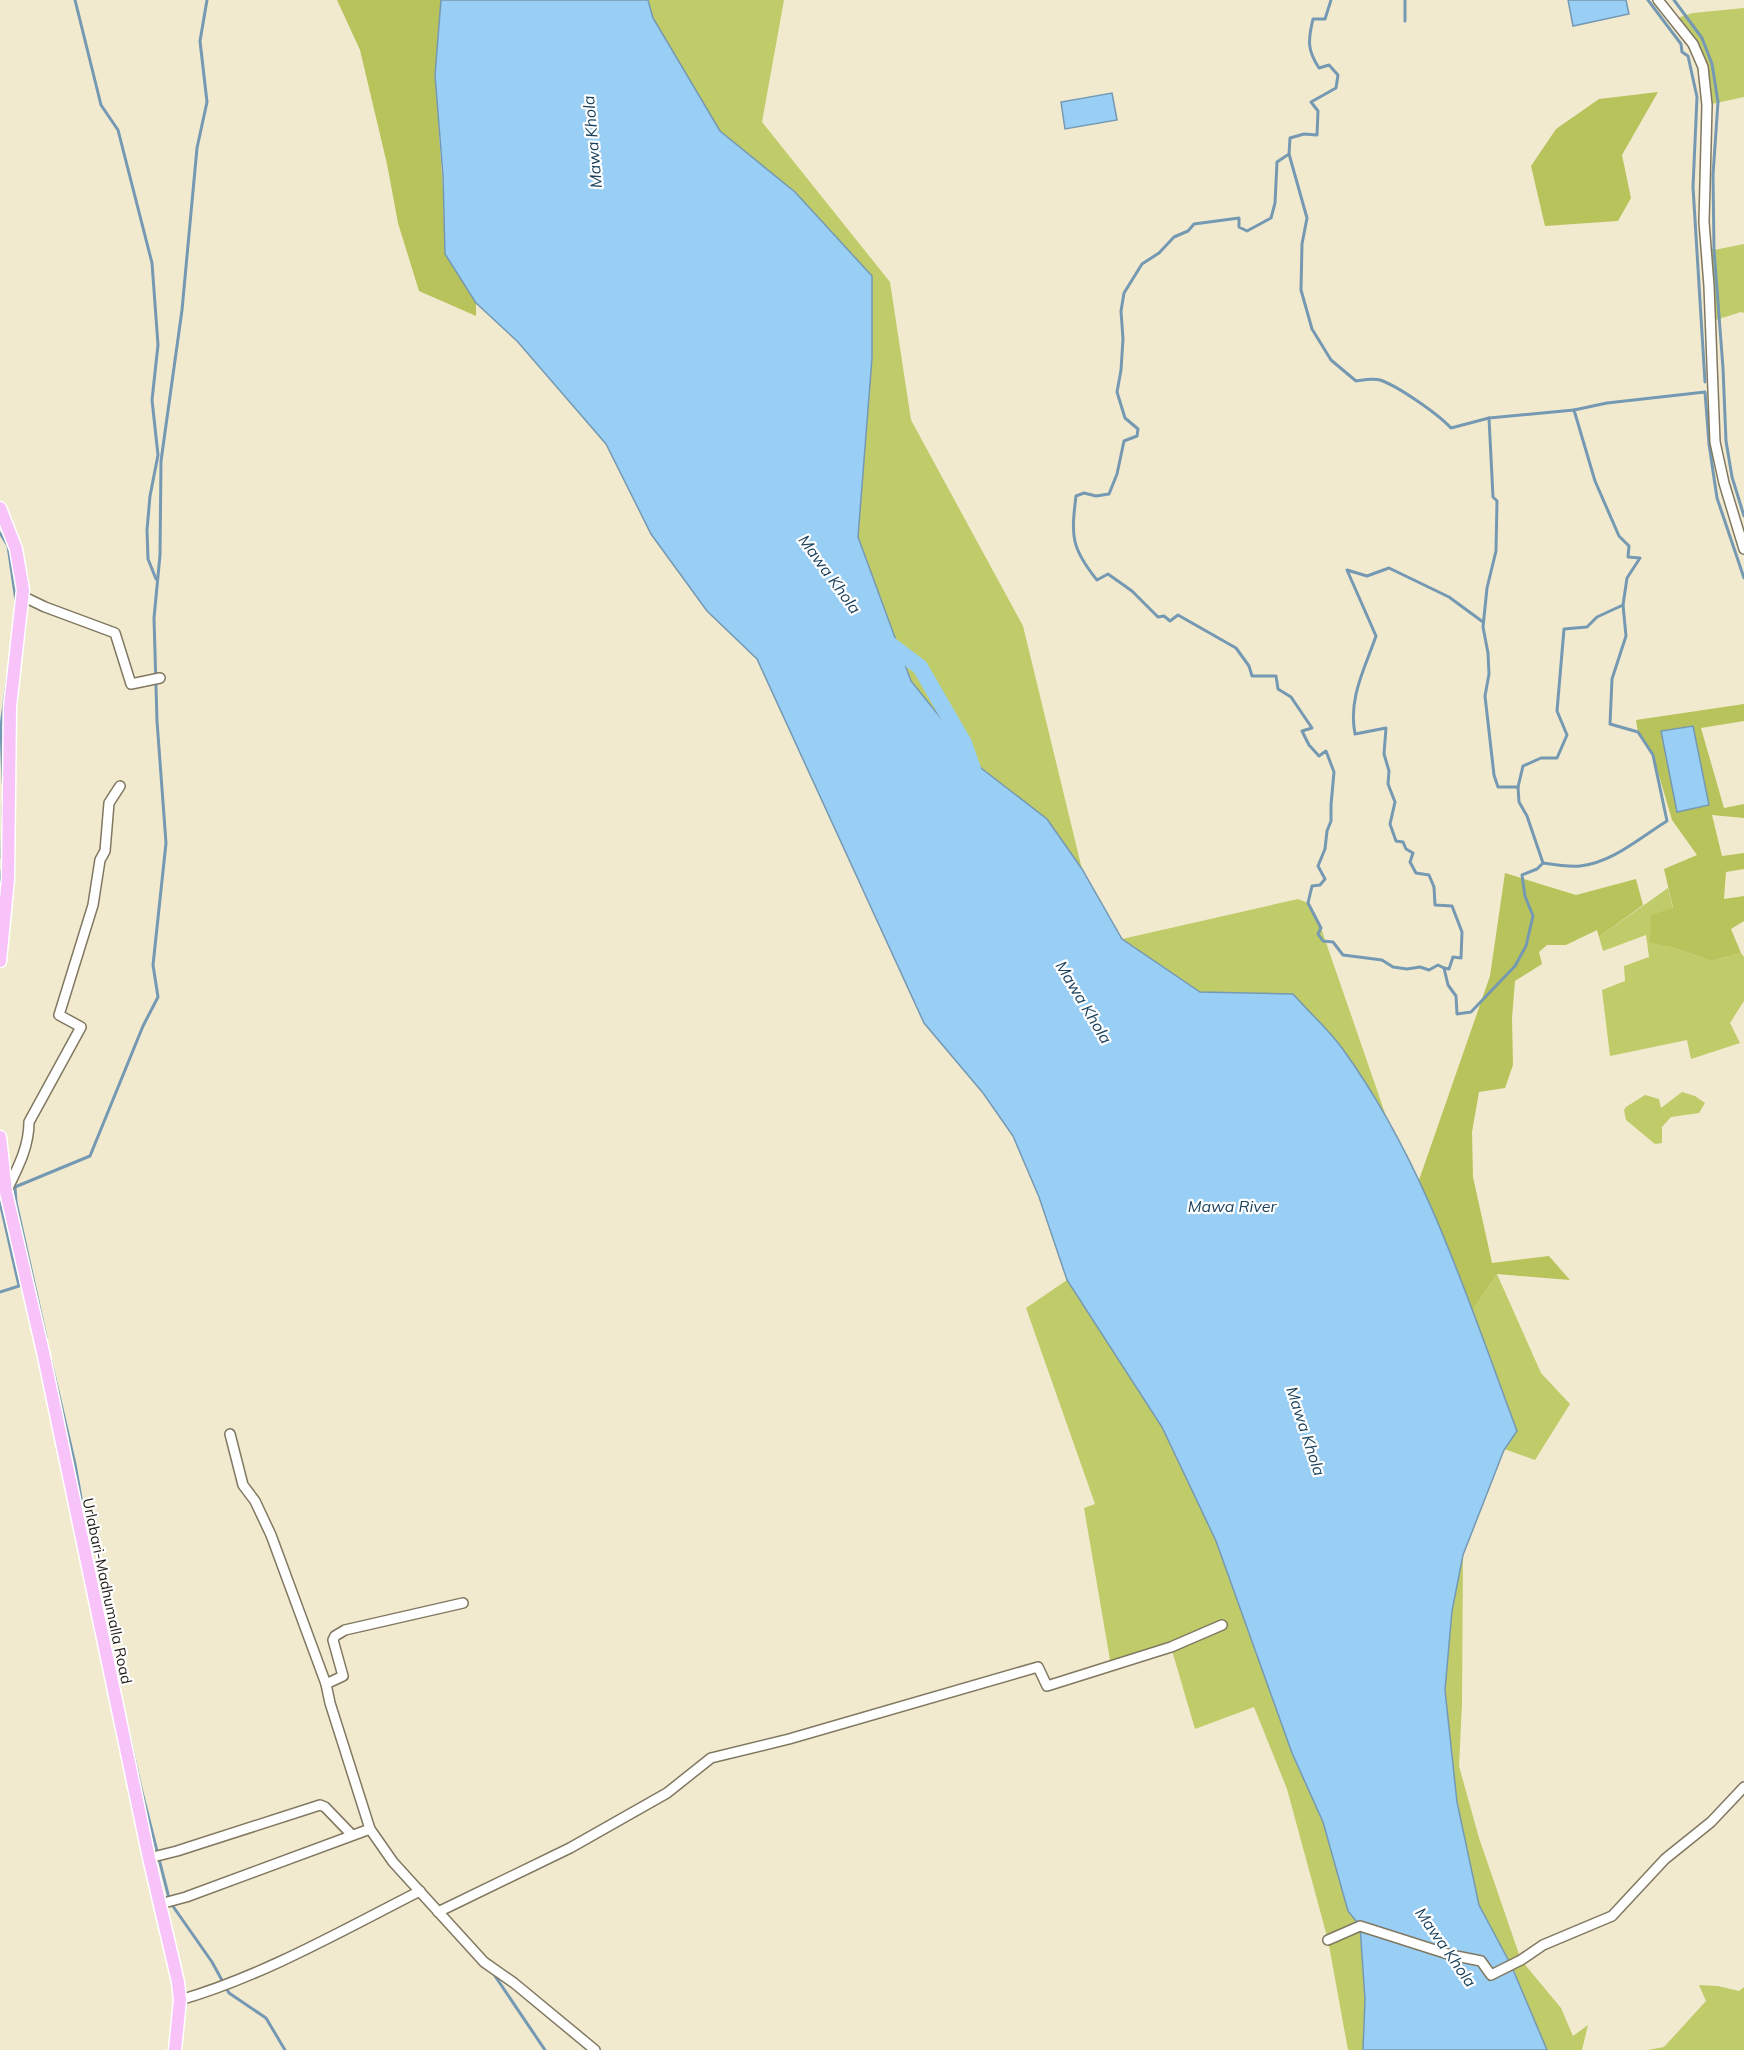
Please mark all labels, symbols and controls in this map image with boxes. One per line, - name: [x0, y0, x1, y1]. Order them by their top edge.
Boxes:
- water label: Mawa Khola: [578, 94, 606, 189]
- water label: Mawa Khola: [795, 531, 866, 618]
- water label: Mawa Khola: [1052, 957, 1117, 1047]
- water label: Mawa River: [1188, 1196, 1277, 1216]
- water label: Mawa Khola: [1282, 1384, 1330, 1479]
- street label: Urlabari-Madhumalla Road: [78, 1496, 137, 1686]
- water label: Mawa Khola: [1411, 1903, 1481, 1991]

